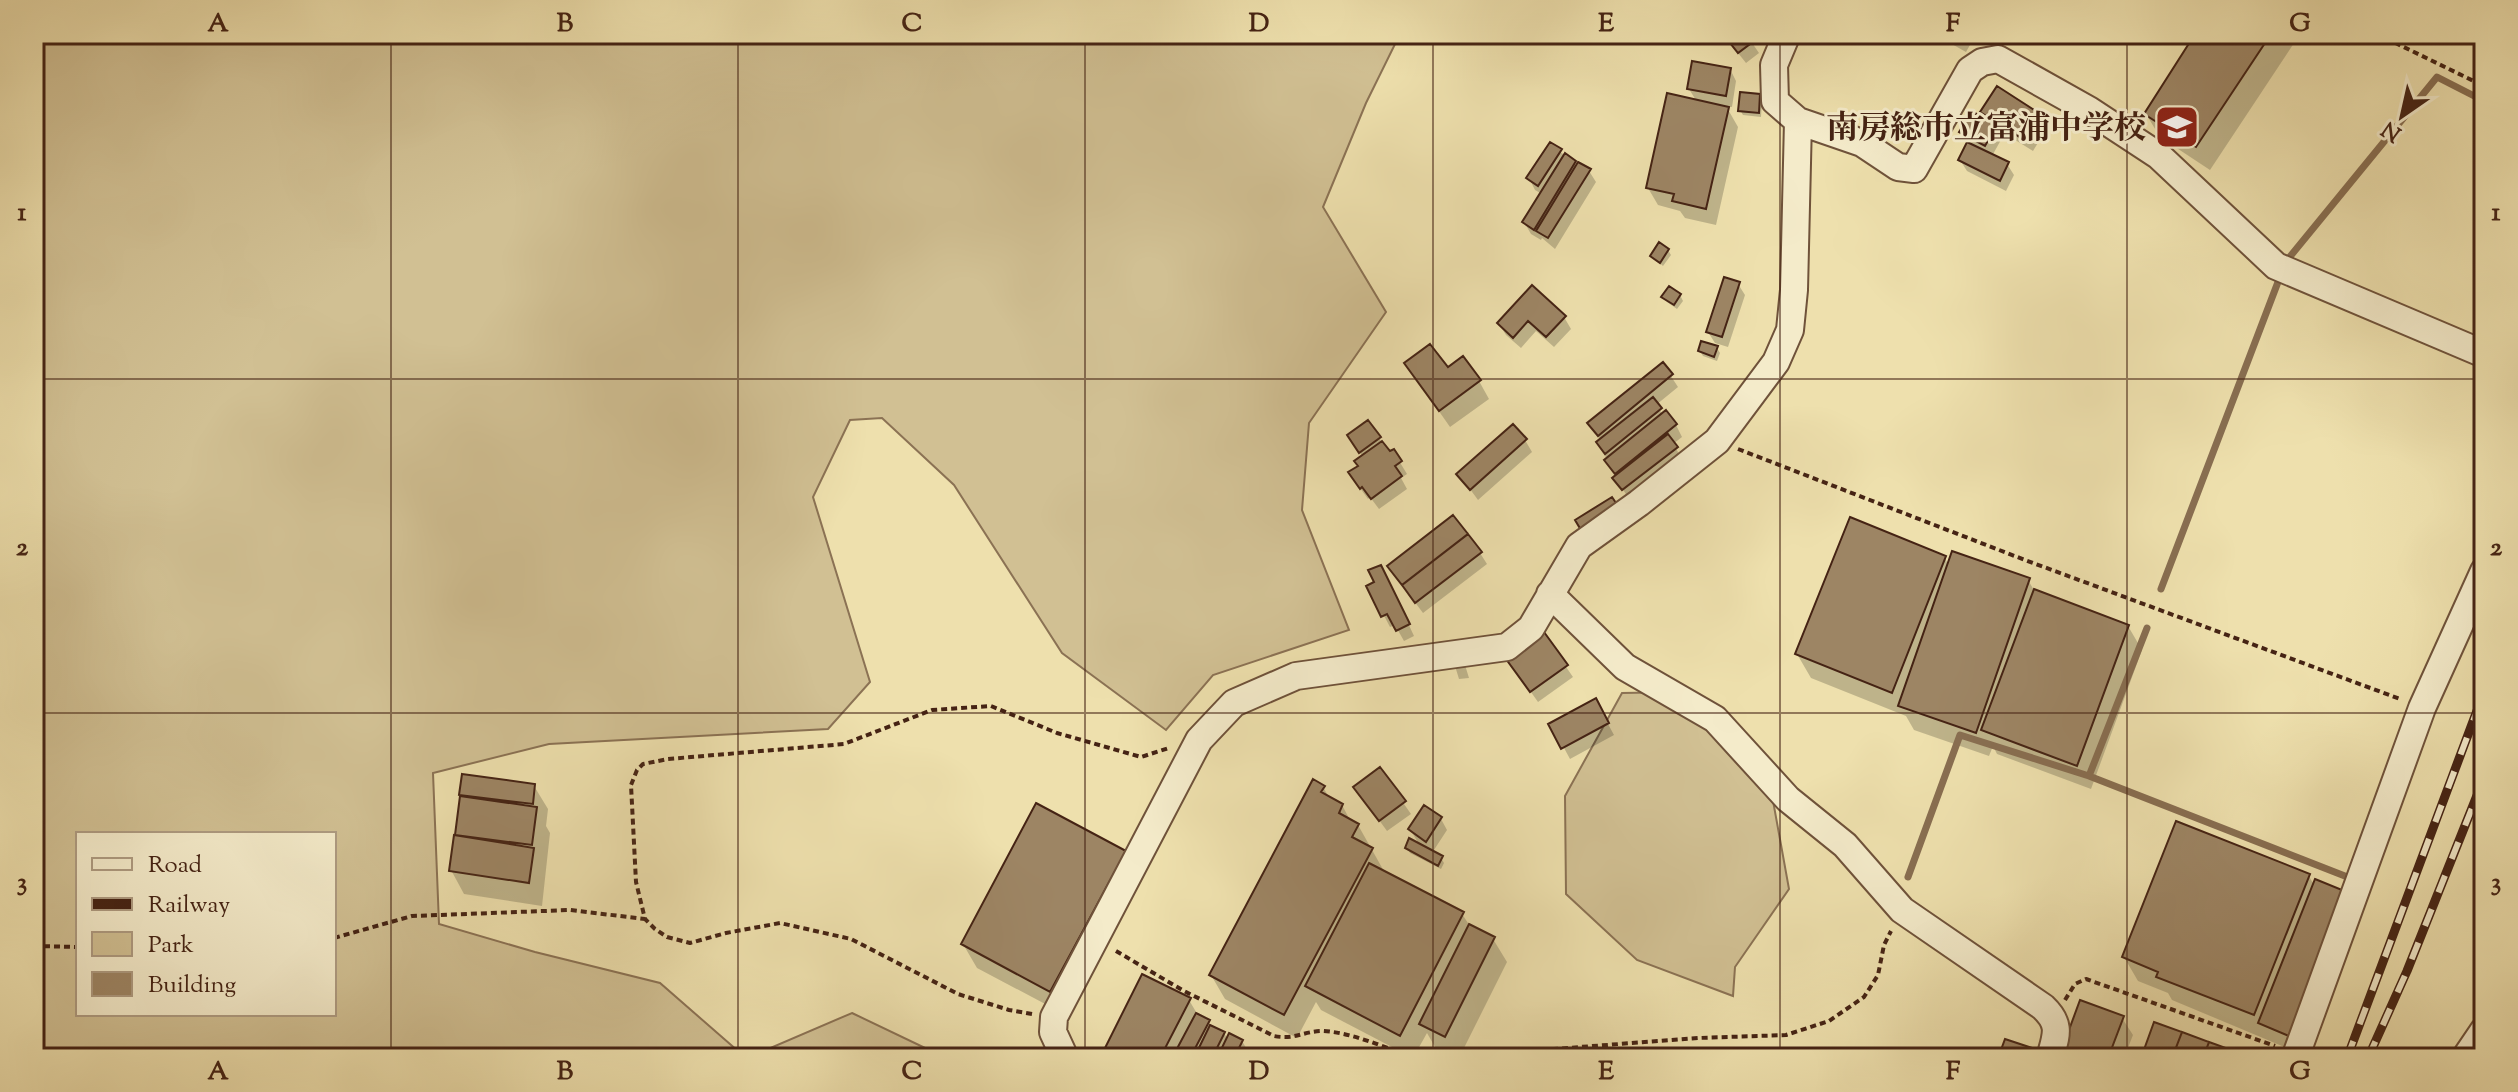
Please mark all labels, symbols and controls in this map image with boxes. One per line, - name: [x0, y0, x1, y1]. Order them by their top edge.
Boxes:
- text: A: [207, 6, 229, 43]
- text: B: [557, 6, 574, 43]
- text: C: [902, 6, 922, 43]
- text: D: [1249, 6, 1269, 43]
- text: E: [1598, 6, 1614, 43]
- text: F: [1946, 6, 1961, 43]
- text: G: [2289, 6, 2311, 43]
- north arrow: [2362, 76, 2442, 156]
- school or university icon: 南房総市立富浦中学校: [2153, 103, 2201, 151]
- place label: 南房総市立富浦中学校: [1826, 107, 2146, 153]
- text: N: [2376, 112, 2409, 148]
- text: 1: [18, 195, 27, 232]
- text: 1: [2492, 195, 2501, 232]
- text: 2: [16, 530, 29, 567]
- text: 2: [2490, 530, 2503, 567]
- legend: [76, 832, 336, 1016]
- text: Road: [148, 849, 202, 883]
- text: 3: [17, 865, 27, 902]
- text: 3: [2491, 865, 2501, 902]
- text: Railway: [148, 889, 230, 923]
- text: Park: [148, 929, 194, 963]
- text: Building: [148, 969, 237, 1003]
- text: A: [207, 1054, 229, 1091]
- text: B: [557, 1054, 574, 1091]
- text: C: [902, 1054, 922, 1091]
- text: D: [1249, 1054, 1269, 1091]
- text: E: [1598, 1054, 1614, 1091]
- text: F: [1946, 1054, 1961, 1091]
- text: G: [2289, 1054, 2311, 1091]

